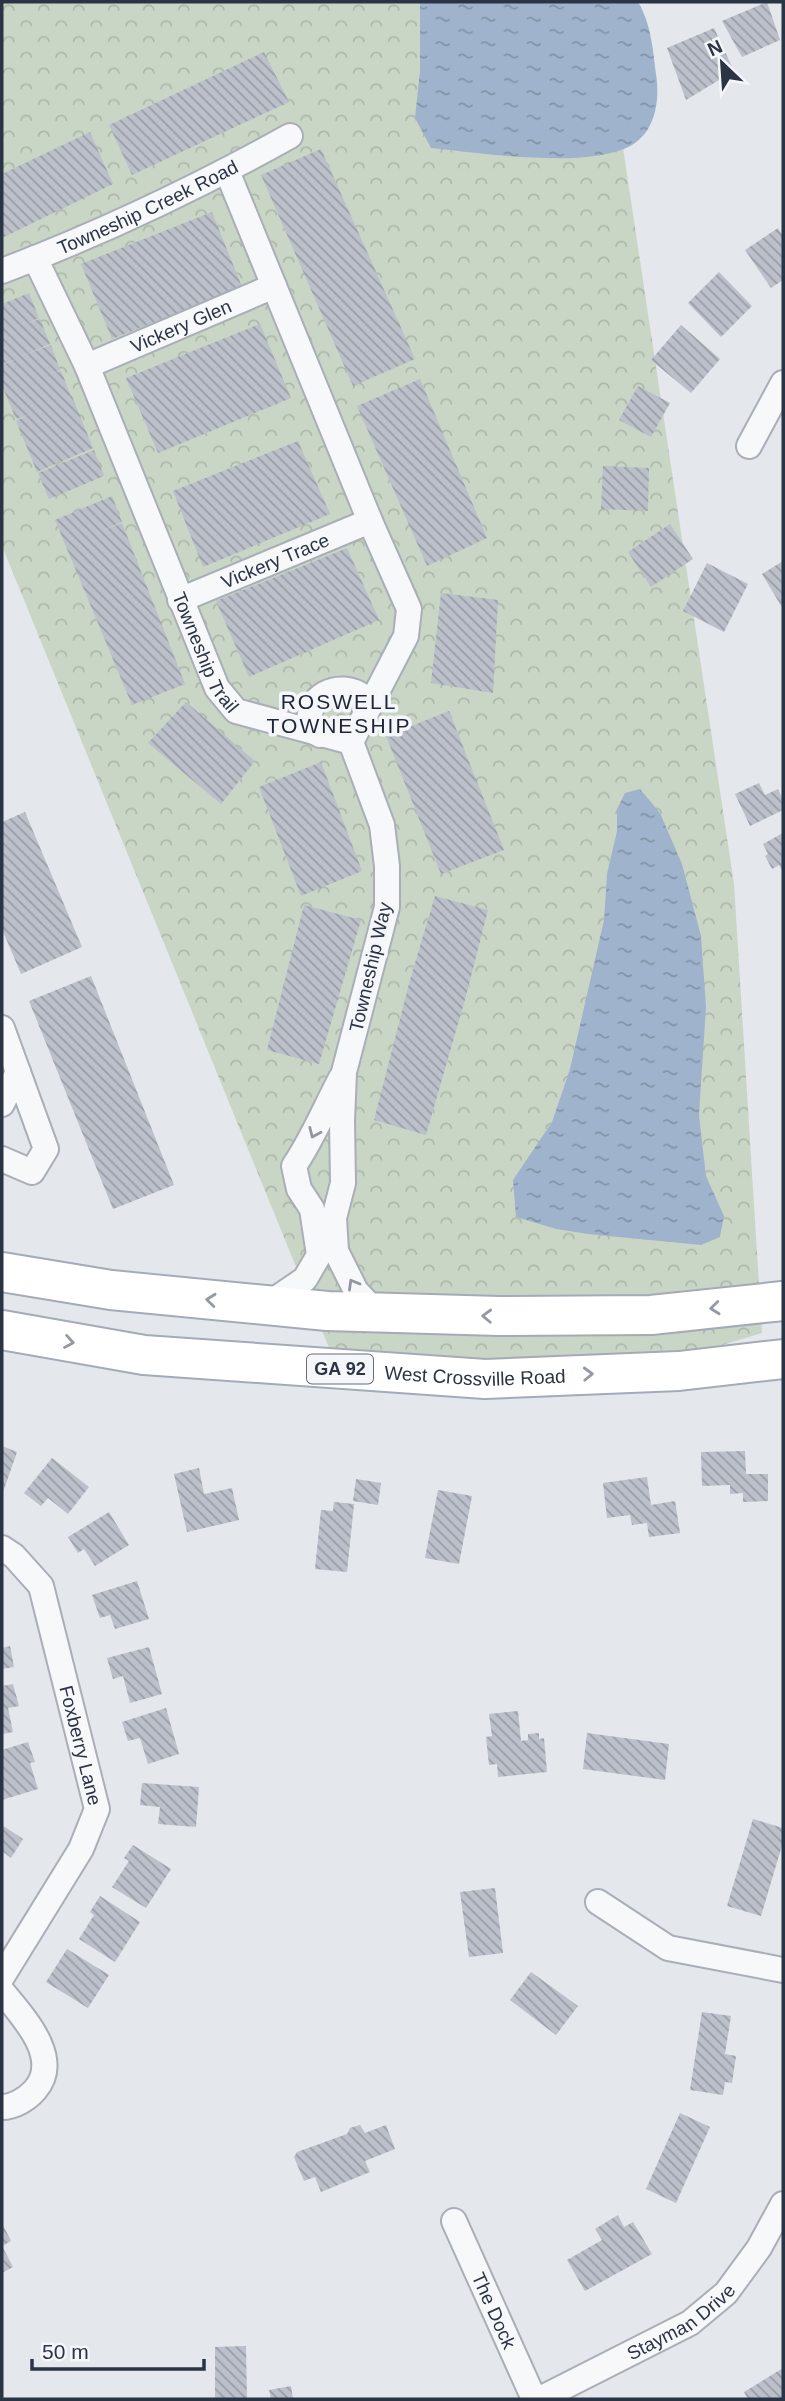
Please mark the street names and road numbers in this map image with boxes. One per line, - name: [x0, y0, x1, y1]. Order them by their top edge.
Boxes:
- street label: Towneship Creek Road: [54, 156, 241, 259]
- street label: Vickery Glen: [127, 296, 234, 357]
- street label: Vickery Trace: [218, 529, 332, 593]
- street label: Towneship Trail: [168, 589, 243, 717]
- street label: Towneship Way: [345, 900, 396, 1034]
- road number: GA 92: [307, 1354, 373, 1384]
- street label: West Crossville Road: [384, 1362, 566, 1390]
- street label: Foxberry Lane: [55, 1683, 106, 1807]
- street label: The Dock: [467, 2269, 520, 2352]
- street label: Stayman Drive: [623, 2280, 740, 2364]

